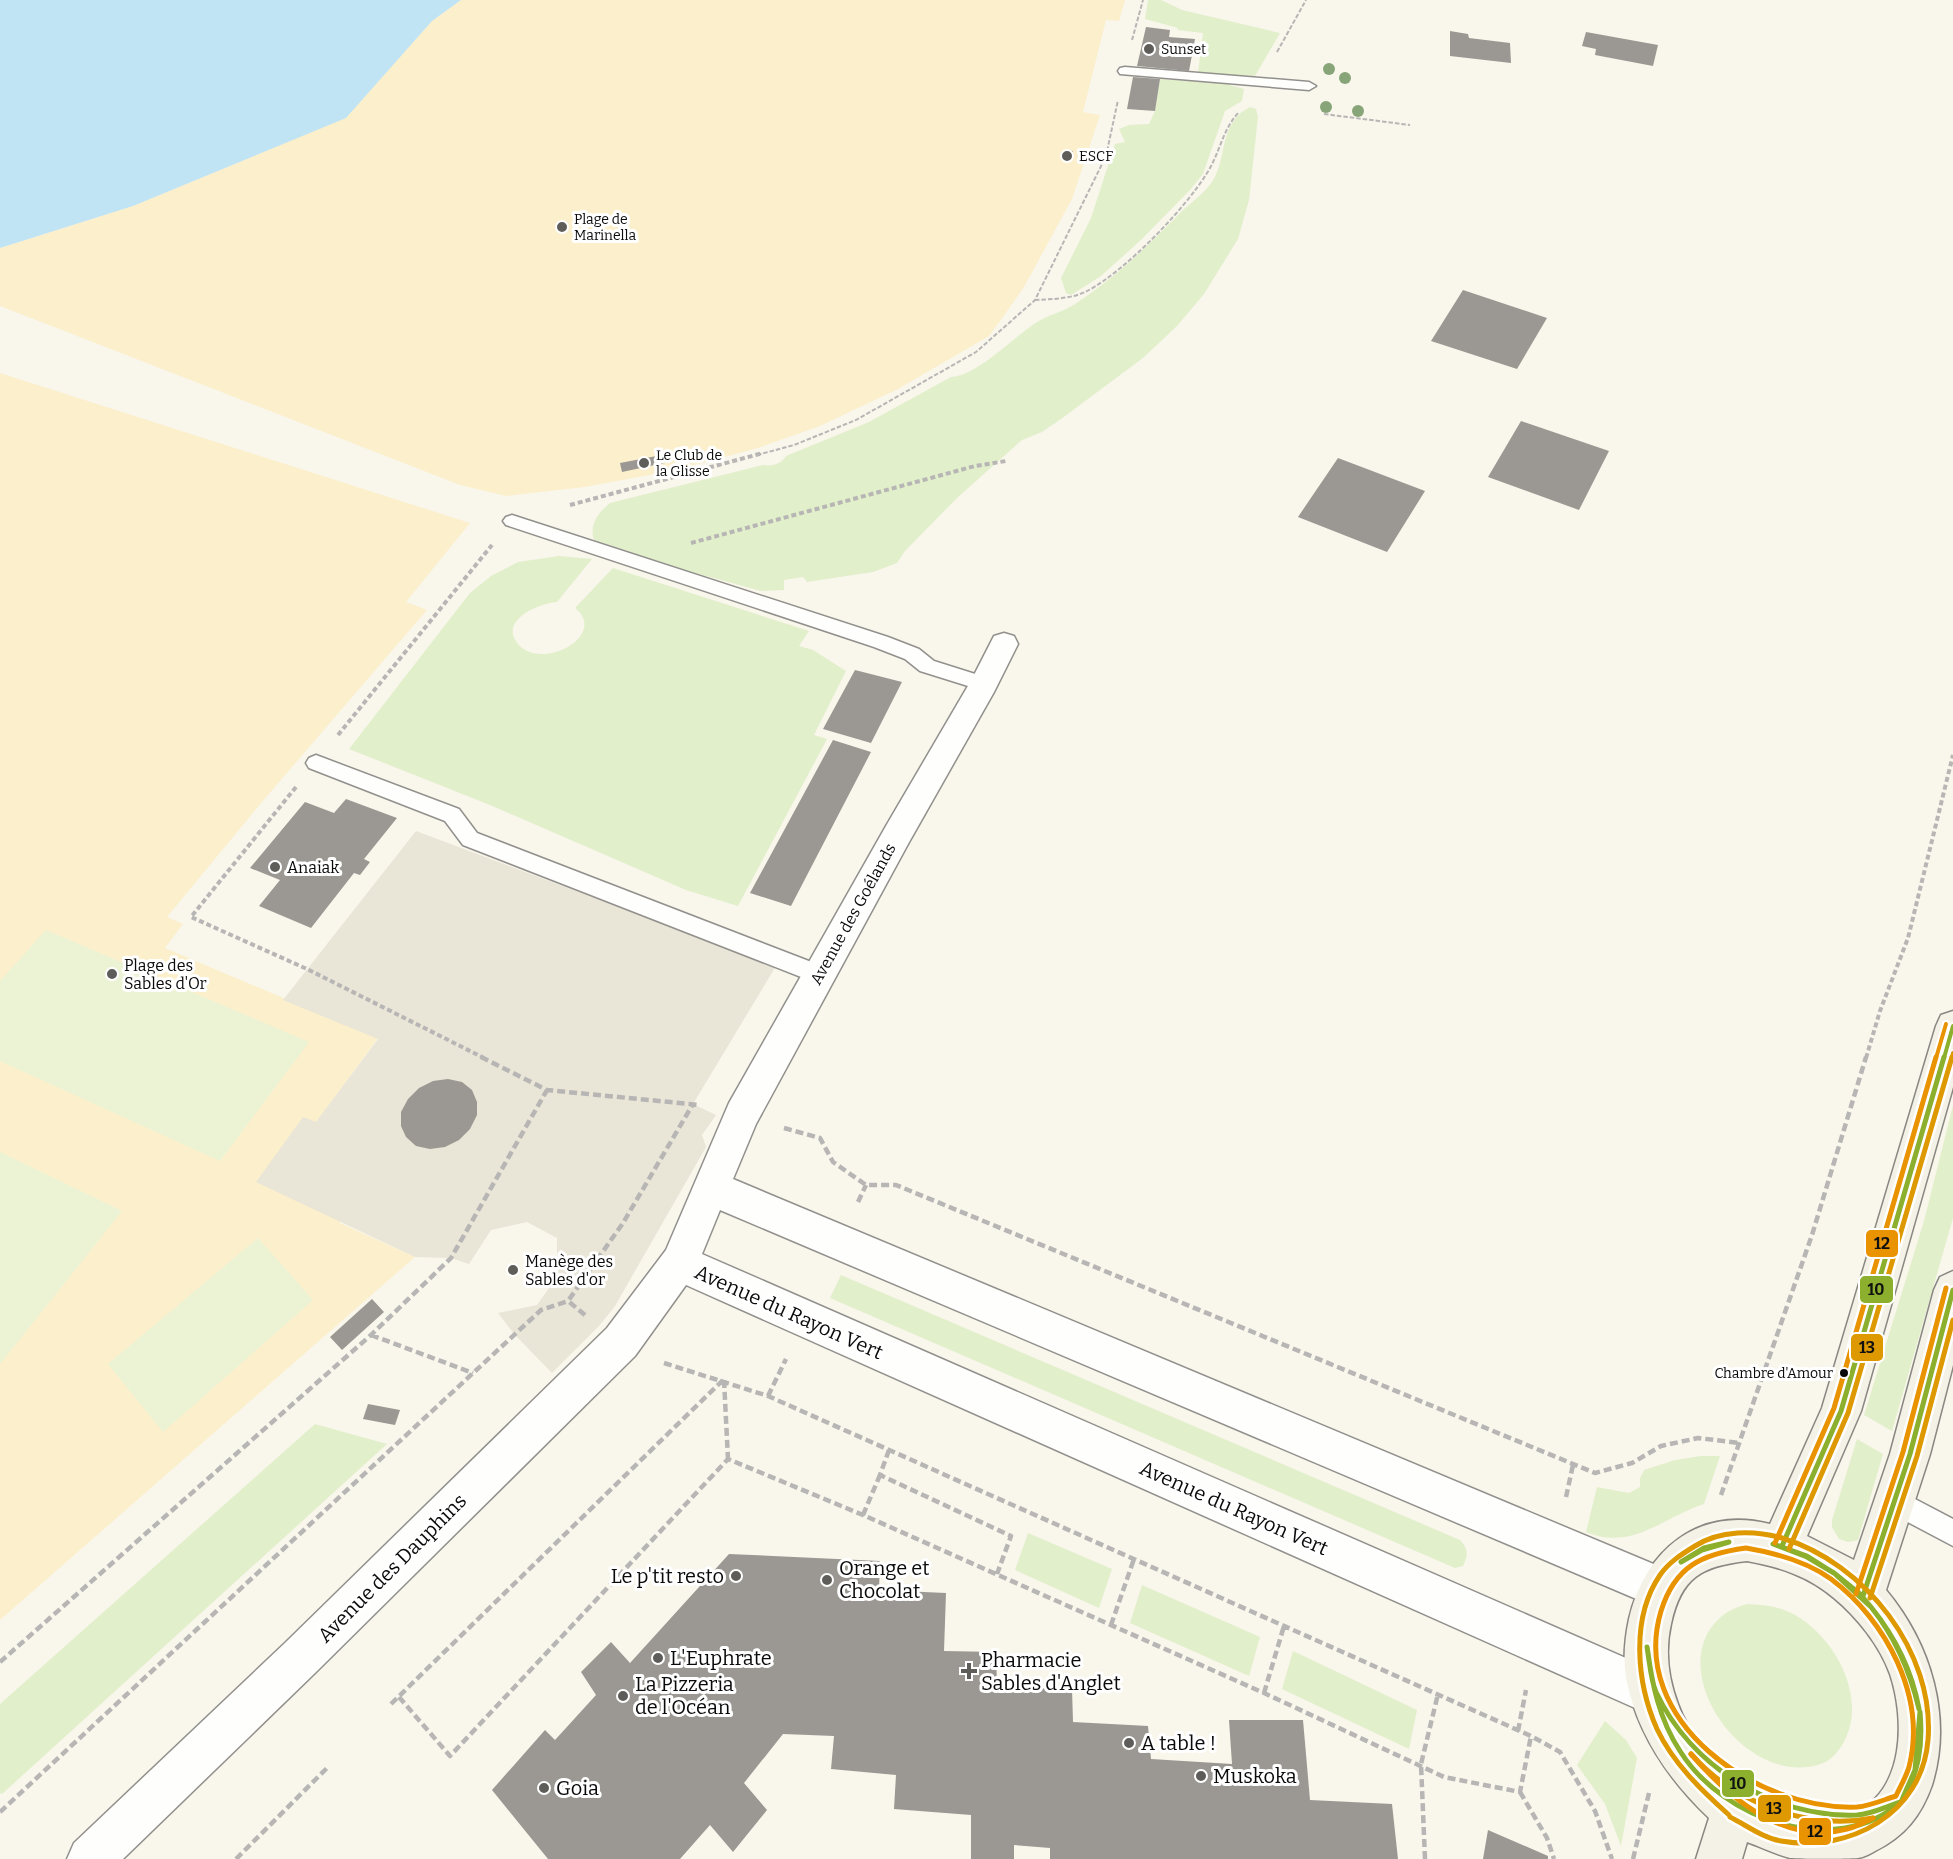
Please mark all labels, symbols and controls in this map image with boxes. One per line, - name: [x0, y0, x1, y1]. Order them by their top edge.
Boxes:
- place label: Sunset: [1161, 41, 1206, 58]
- marker: Sunset: [1142, 42, 1156, 56]
- place label: ESCF: [1079, 148, 1113, 165]
- marker: ESCF: [1060, 149, 1074, 163]
- place label: Plage de Marinella: [574, 211, 636, 244]
- marker: Plage de Marinella: [555, 220, 569, 234]
- place label: Le Club de la Glisse: [656, 447, 722, 480]
- marker: Le Club de la Glisse: [637, 456, 651, 470]
- street label: Avenue des Goélands: [806, 840, 900, 988]
- place label: Anaiak: [287, 858, 339, 877]
- marker: Anaiak: [268, 860, 282, 874]
- place label: Plage des Sables d'Or: [124, 956, 207, 993]
- marker: Plage des Sables d'Or: [105, 967, 119, 981]
- line badge: 12: [1865, 1229, 1899, 1258]
- text: 12: [1874, 1234, 1890, 1253]
- place label: Manège des Sables d'or: [525, 1252, 613, 1289]
- street label: Avenue du Rayon Vert: [691, 1260, 887, 1364]
- marker: Manège des Sables d'or: [506, 1263, 520, 1277]
- line badge: 10: [1859, 1275, 1894, 1304]
- text: 10: [1867, 1280, 1885, 1299]
- line badge: 13: [1850, 1333, 1884, 1362]
- text: 13: [1859, 1338, 1875, 1357]
- place label: Chambre d'Amour: [1714, 1365, 1833, 1382]
- marker: Chambre d'Amour: [1838, 1367, 1850, 1379]
- street label: Avenue du Rayon Vert: [1136, 1456, 1332, 1560]
- street label: Avenue des Dauphins: [313, 1489, 471, 1647]
- place label: Orange et Chocolat: [839, 1556, 929, 1603]
- place label: Le p'tit resto: [611, 1564, 724, 1588]
- marker: Le p'tit resto: [729, 1569, 743, 1583]
- marker: Orange et Chocolat: [820, 1573, 834, 1587]
- place label: L'Euphrate: [670, 1646, 772, 1670]
- place label: Pharmacie Sables d'Anglet: [981, 1648, 1121, 1695]
- marker: L'Euphrate: [651, 1651, 665, 1665]
- marker: Pharmacie Sables d'Anglet: [962, 1664, 976, 1678]
- place label: La Pizzeria de l'Océan: [635, 1672, 734, 1719]
- marker: La Pizzeria de l'Océan: [616, 1689, 630, 1703]
- place label: A table !: [1141, 1731, 1216, 1755]
- marker: A table !: [1122, 1736, 1136, 1750]
- place label: Muskoka: [1213, 1764, 1297, 1788]
- marker: Muskoka: [1194, 1769, 1208, 1783]
- line badge: 10: [1721, 1769, 1755, 1798]
- text: 10: [1729, 1774, 1747, 1793]
- place label: Goia: [556, 1776, 599, 1800]
- marker: Goia: [537, 1781, 551, 1795]
- line badge: 13: [1757, 1794, 1792, 1823]
- text: 13: [1766, 1799, 1782, 1818]
- line badge: 12: [1798, 1817, 1832, 1846]
- text: 12: [1807, 1822, 1823, 1841]

